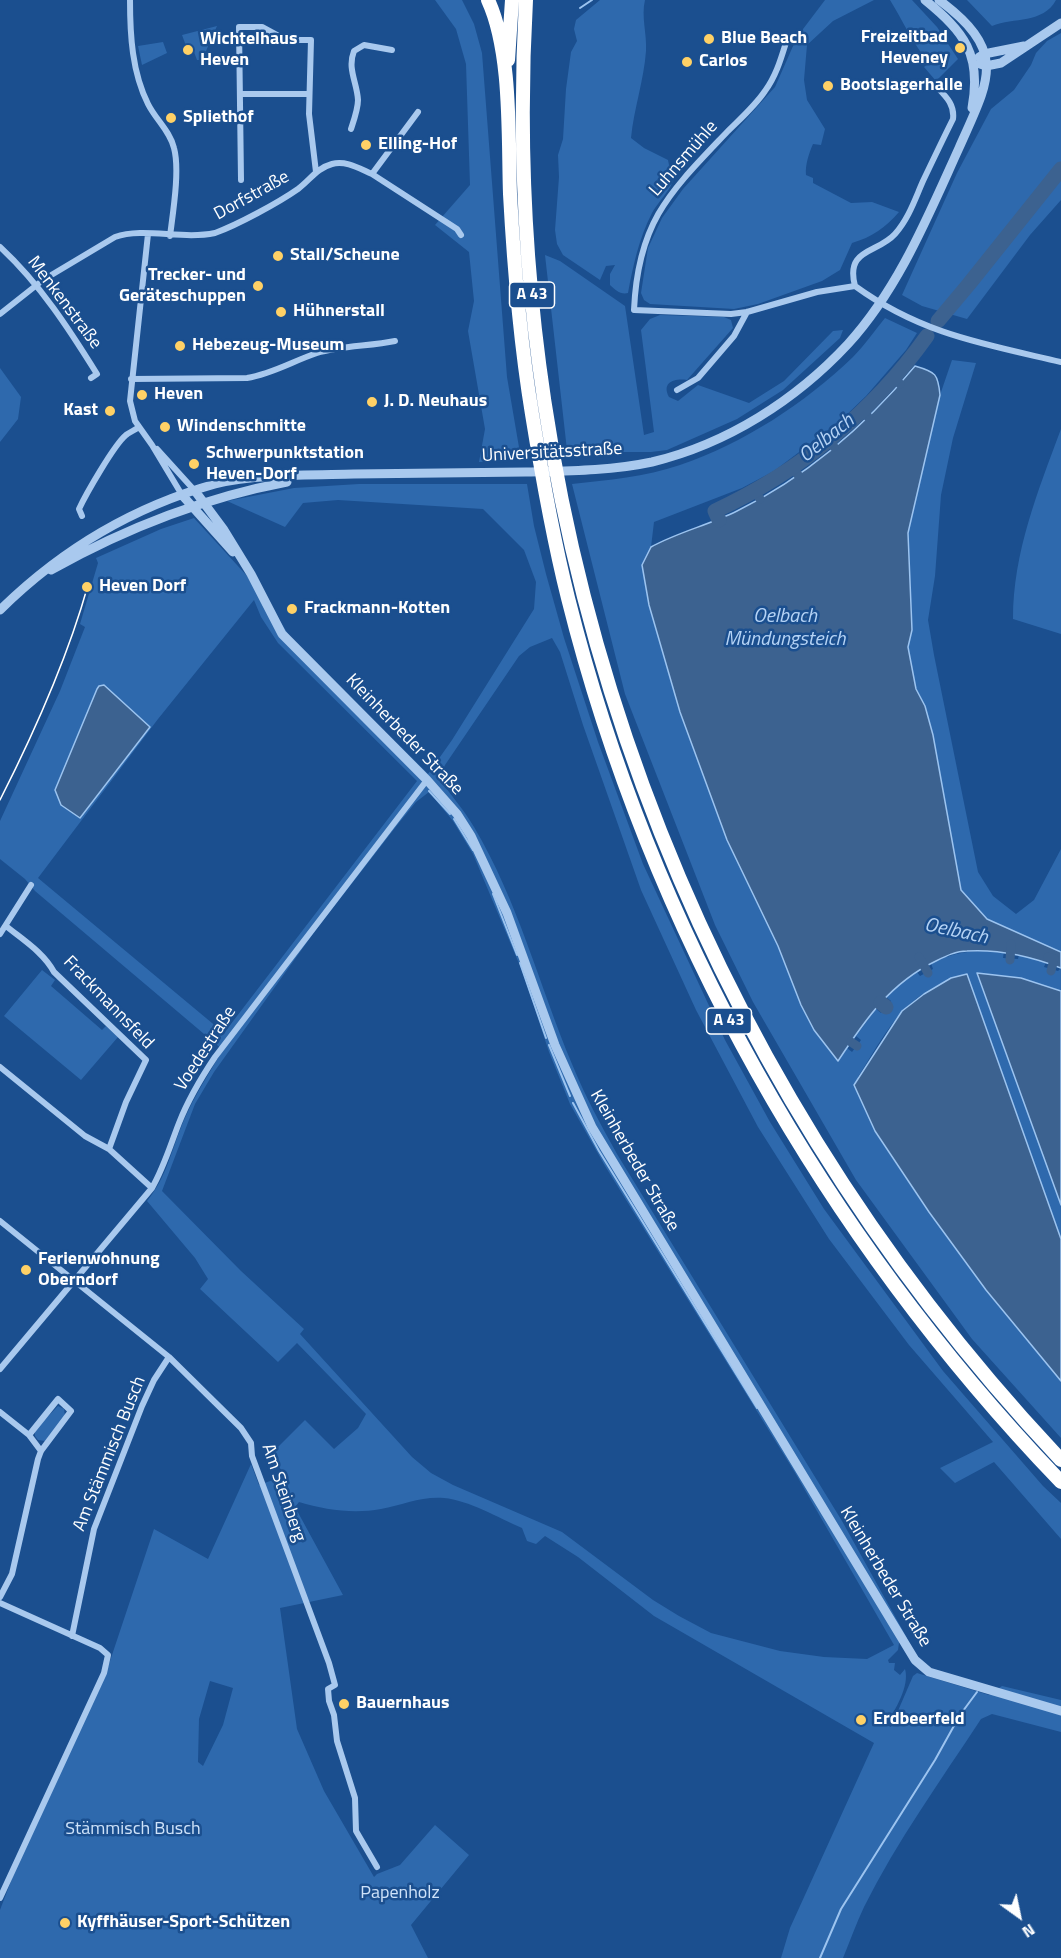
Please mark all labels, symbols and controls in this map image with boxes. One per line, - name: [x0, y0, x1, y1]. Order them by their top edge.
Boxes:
- place label: Freizeitbad Heveney: [861, 27, 948, 70]
- place label: Blue Beach: [721, 28, 807, 50]
- place label: Wichtelhaus Heven: [200, 29, 298, 72]
- marker: Blue Beach: [702, 32, 716, 46]
- marker: Freizeitbad Heveney: [953, 41, 967, 55]
- marker: Wichtelhaus Heven: [181, 43, 195, 57]
- place label: Carlos: [699, 51, 748, 73]
- marker: Carlos: [680, 55, 694, 69]
- place label: Bootslagerhalle: [840, 75, 963, 97]
- marker: Bootslagerhalle: [821, 79, 835, 93]
- place label: Spliethof: [183, 107, 254, 129]
- marker: Spliethof: [164, 111, 178, 125]
- street label: Luhnsmühle: [645, 117, 723, 201]
- place label: Elling-Hof: [378, 134, 457, 156]
- marker: Elling-Hof: [359, 138, 373, 152]
- street label: Dorfstraße: [211, 167, 293, 225]
- place label: Stall/Scheune: [290, 245, 400, 267]
- marker: Stall/Scheune: [271, 249, 285, 263]
- street label: Menkenstraße: [22, 252, 106, 354]
- place label: Trecker- und Geräteschuppen: [119, 265, 246, 308]
- marker: Trecker- und Geräteschuppen: [251, 279, 265, 293]
- road number: A 43: [510, 282, 554, 308]
- place label: Hühnerstall: [293, 301, 385, 323]
- marker: Hühnerstall: [274, 305, 288, 319]
- place label: Hebezeug-Museum: [192, 335, 344, 357]
- marker: Hebezeug-Museum: [173, 339, 187, 353]
- place label: Heven: [154, 384, 203, 406]
- marker: Heven: [135, 388, 149, 402]
- place label: J. D. Neuhaus: [384, 391, 487, 413]
- marker: J. D. Neuhaus: [365, 395, 379, 409]
- place label: Kast: [63, 400, 98, 422]
- marker: Kast: [103, 404, 117, 418]
- water label: Oelbach: [795, 409, 859, 469]
- place label: Windenschmitte: [177, 416, 306, 438]
- marker: Windenschmitte: [158, 420, 172, 434]
- street label: Universitätsstraße: [481, 439, 623, 467]
- place label: Schwerpunktstation Heven-Dorf: [206, 443, 364, 486]
- marker: Schwerpunktstation Heven-Dorf: [187, 457, 201, 471]
- place label: Heven Dorf: [99, 576, 186, 598]
- marker: Heven Dorf: [80, 580, 94, 594]
- place label: Frackmann-Kotten: [304, 598, 450, 620]
- marker: Frackmann-Kotten: [285, 602, 299, 616]
- water label: Oelbach Mündungsteich: [724, 605, 846, 652]
- street label: Kleinherbeder Straße: [341, 670, 467, 800]
- water label: Oelbach: [922, 914, 990, 950]
- street label: Frackmannsfeld: [58, 952, 158, 1054]
- street label: Voedestraße: [171, 1003, 241, 1095]
- road number: A 43: [706, 1008, 752, 1034]
- street label: Kleinherbeder Straße: [585, 1086, 683, 1236]
- place label: Ferienwohnung Oberndorf: [38, 1249, 160, 1292]
- marker: Ferienwohnung Oberndorf: [19, 1263, 33, 1277]
- street label: Am Stämmisch Busch: [69, 1373, 151, 1535]
- street label: Am Steinberg: [256, 1441, 310, 1545]
- street label: Kleinherbeder Straße: [835, 1503, 935, 1651]
- place label: Bauernhaus: [356, 1693, 450, 1715]
- marker: Bauernhaus: [337, 1697, 351, 1711]
- place label: Erdbeerfeld: [873, 1709, 965, 1731]
- marker: Erdbeerfeld: [854, 1713, 868, 1727]
- park label: Stämmisch Busch: [65, 1819, 201, 1841]
- park label: Papenholz: [360, 1883, 440, 1905]
- north arrow: [989, 1886, 1049, 1946]
- place label: Kyffhäuser-Sport-Schützen: [77, 1912, 290, 1934]
- marker: Kyffhäuser-Sport-Schützen: [58, 1916, 72, 1930]
- text: N: [1018, 1918, 1040, 1944]

